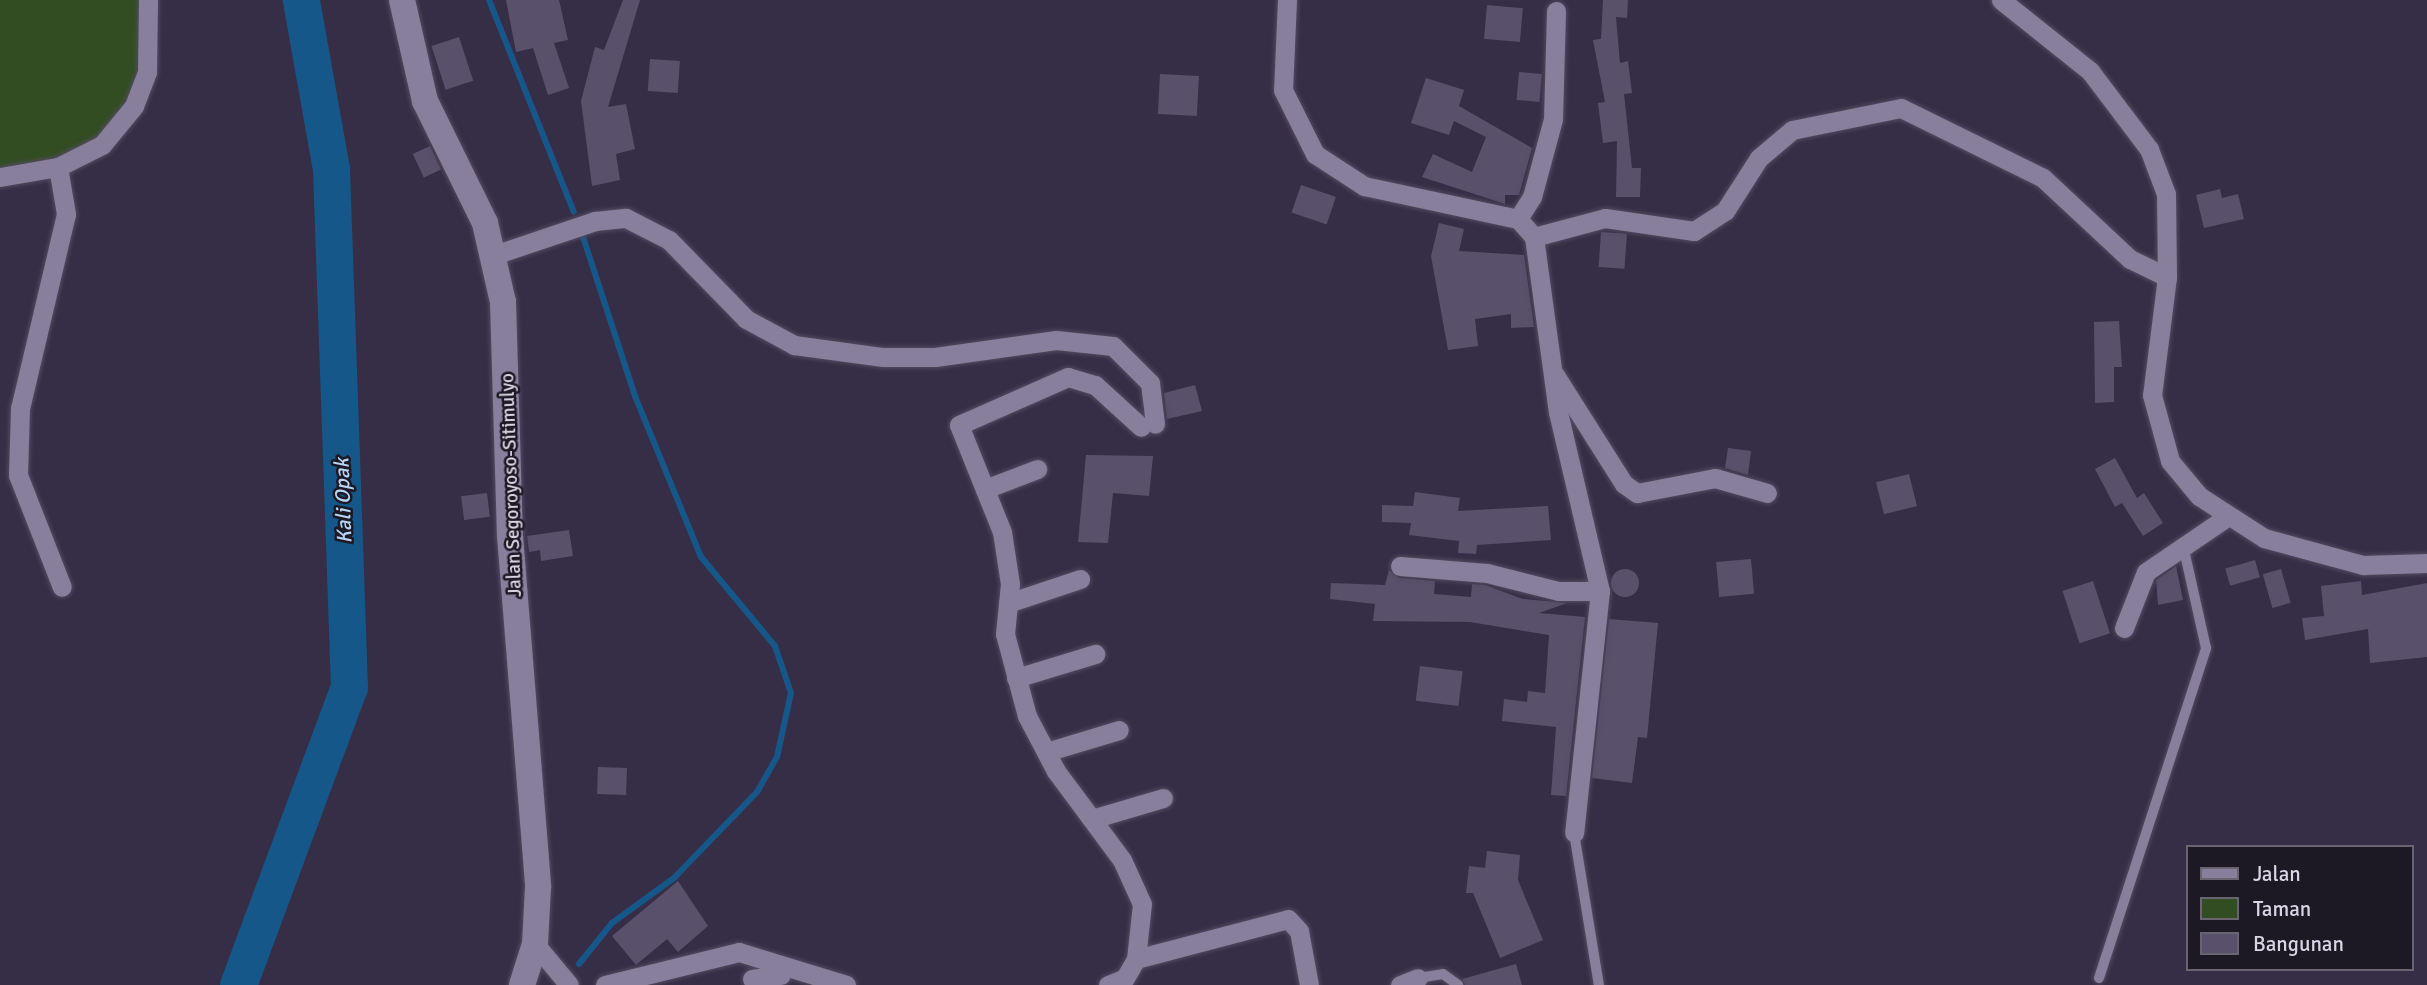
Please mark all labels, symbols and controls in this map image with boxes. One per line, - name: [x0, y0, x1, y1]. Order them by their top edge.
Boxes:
- street label: Jalan Segoroyoso-Sitimulyo: [497, 373, 527, 597]
- water label: Kali Opak: [329, 458, 357, 544]
- legend: [2186, 845, 2413, 971]
- text: Jalan: [2253, 861, 2301, 887]
- text: Taman: [2253, 896, 2311, 922]
- text: Bangunan: [2253, 931, 2344, 957]

